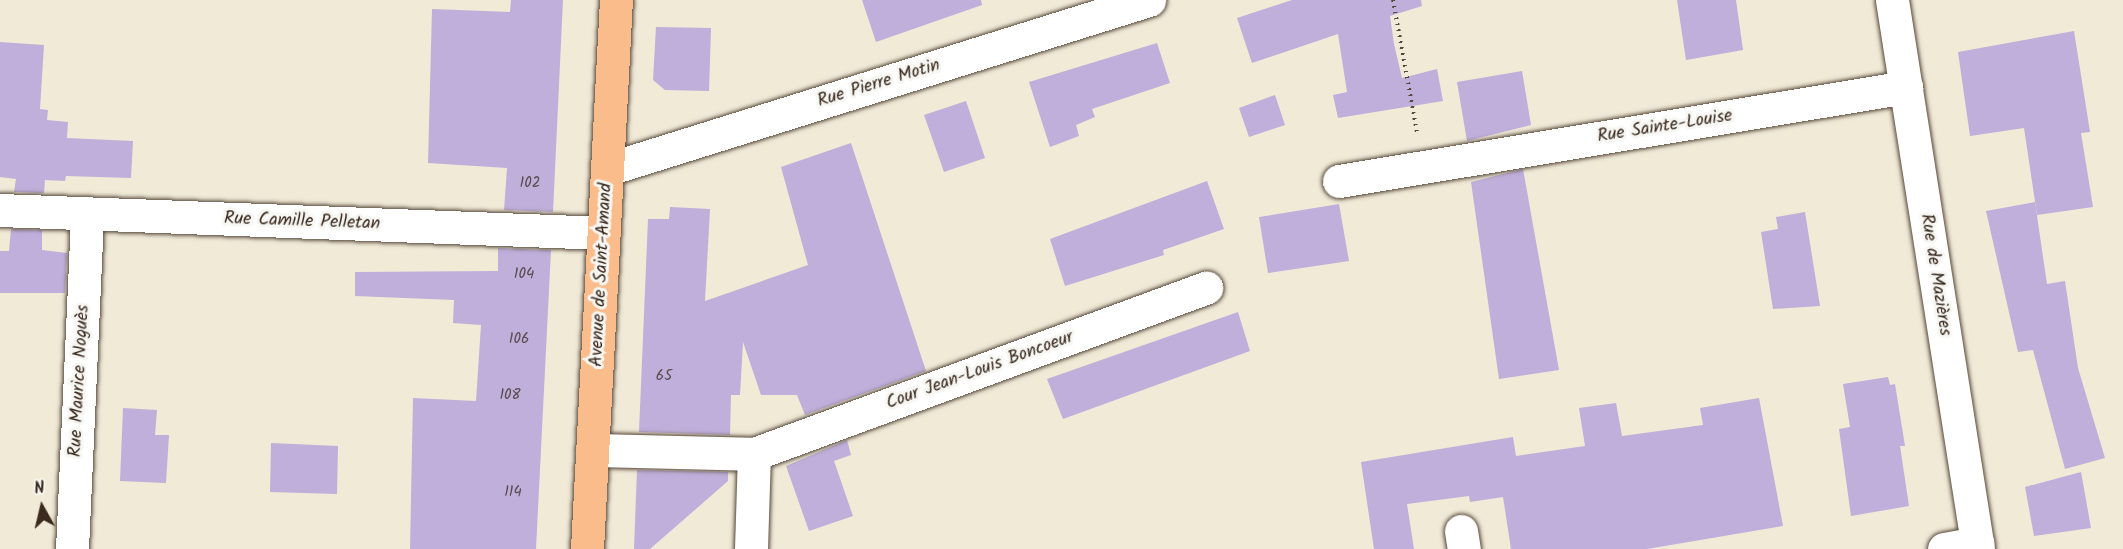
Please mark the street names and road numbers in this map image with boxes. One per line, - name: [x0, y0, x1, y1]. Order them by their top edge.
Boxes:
- street label: Rue Pierre Motin: [815, 55, 943, 113]
- street label: Rue Sainte-Louise: [1596, 106, 1734, 148]
- street label: Avenue de Saint-Amand: [586, 183, 618, 367]
- street label: Rue Camille Pelletan: [224, 208, 380, 236]
- street label: Rue de Mazières: [1915, 212, 1955, 338]
- street label: Rue Maurice Noguès: [65, 304, 95, 458]
- street label: Cour Jean-Louis Boncoeur: [884, 327, 1076, 415]

